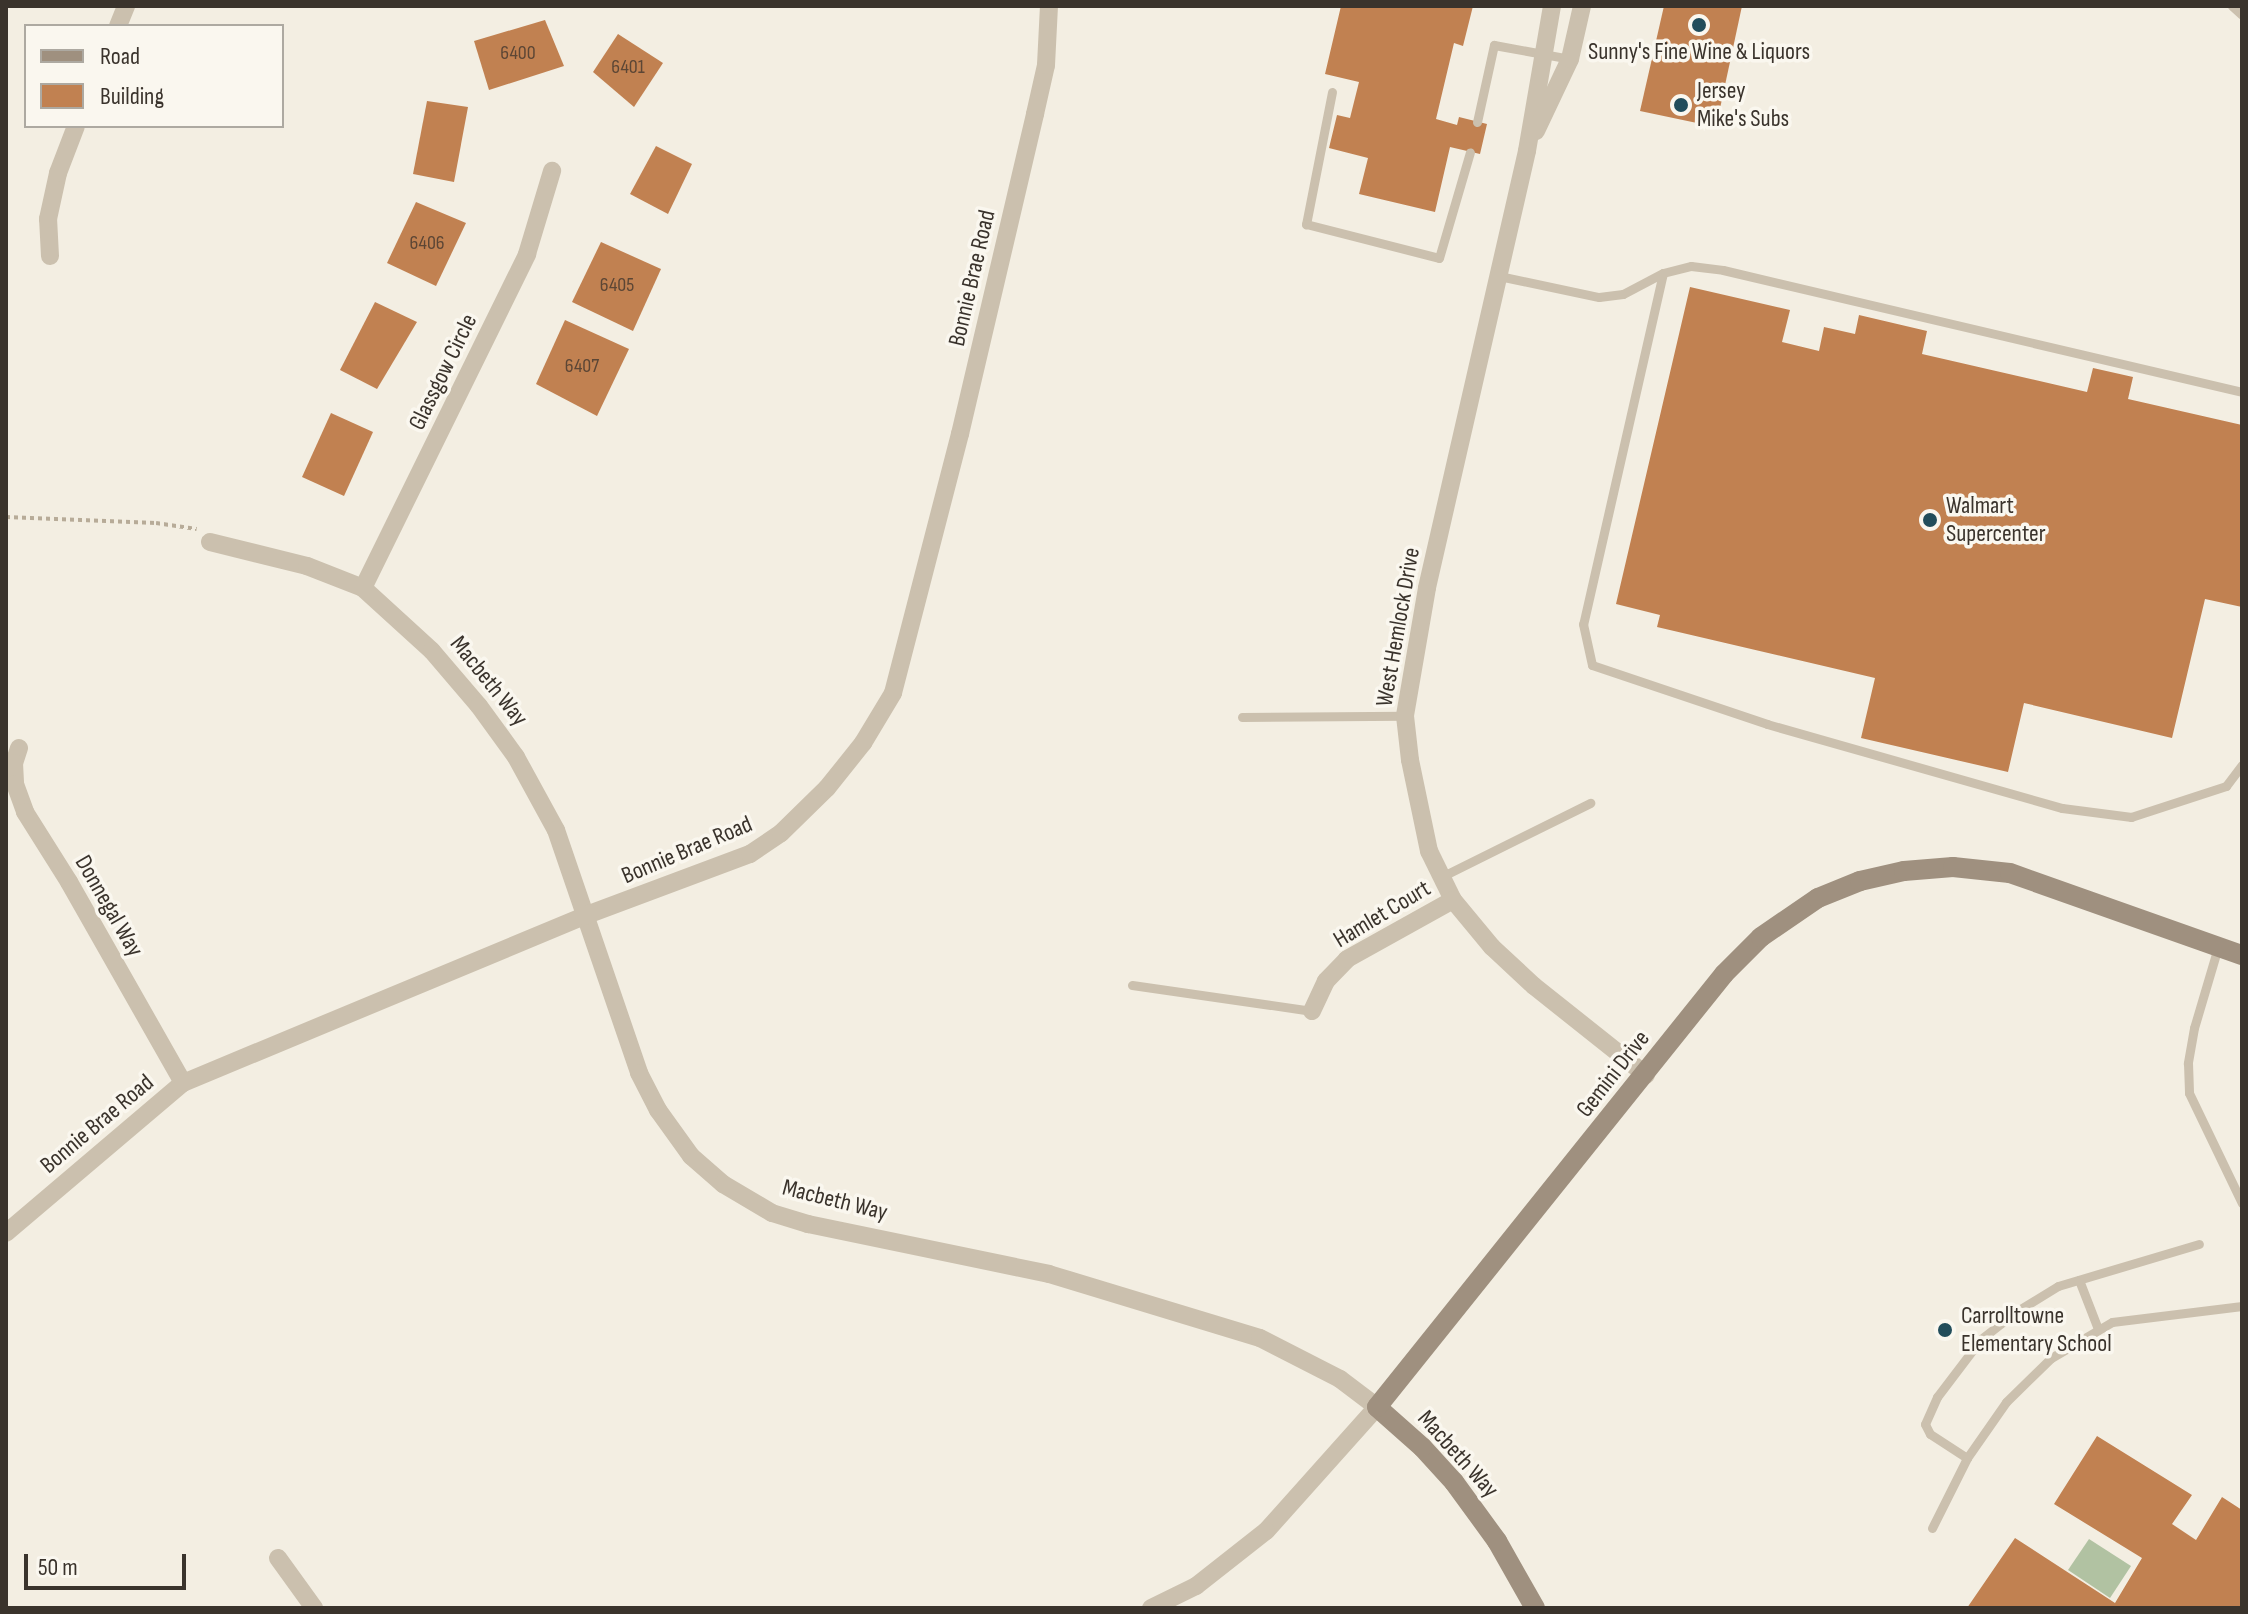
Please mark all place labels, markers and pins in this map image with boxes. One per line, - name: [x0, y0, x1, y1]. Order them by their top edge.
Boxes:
- marker: Sunny's Fine Wine & Liquors: [1690, 16, 1708, 34]
- place label: Sunny's Fine Wine & Liquors: [1588, 38, 1810, 66]
- place label: Jersey Mike's Subs: [1697, 77, 1789, 133]
- marker: Jersey Mike's Subs: [1672, 96, 1690, 114]
- place label: Walmart Supercenter: [1946, 492, 2046, 548]
- marker: Walmart Supercenter: [1921, 511, 1939, 529]
- place label: Carrolltowne Elementary School: [1961, 1302, 2112, 1358]
- marker: Carrolltowne Elementary School: [1936, 1321, 1954, 1339]

